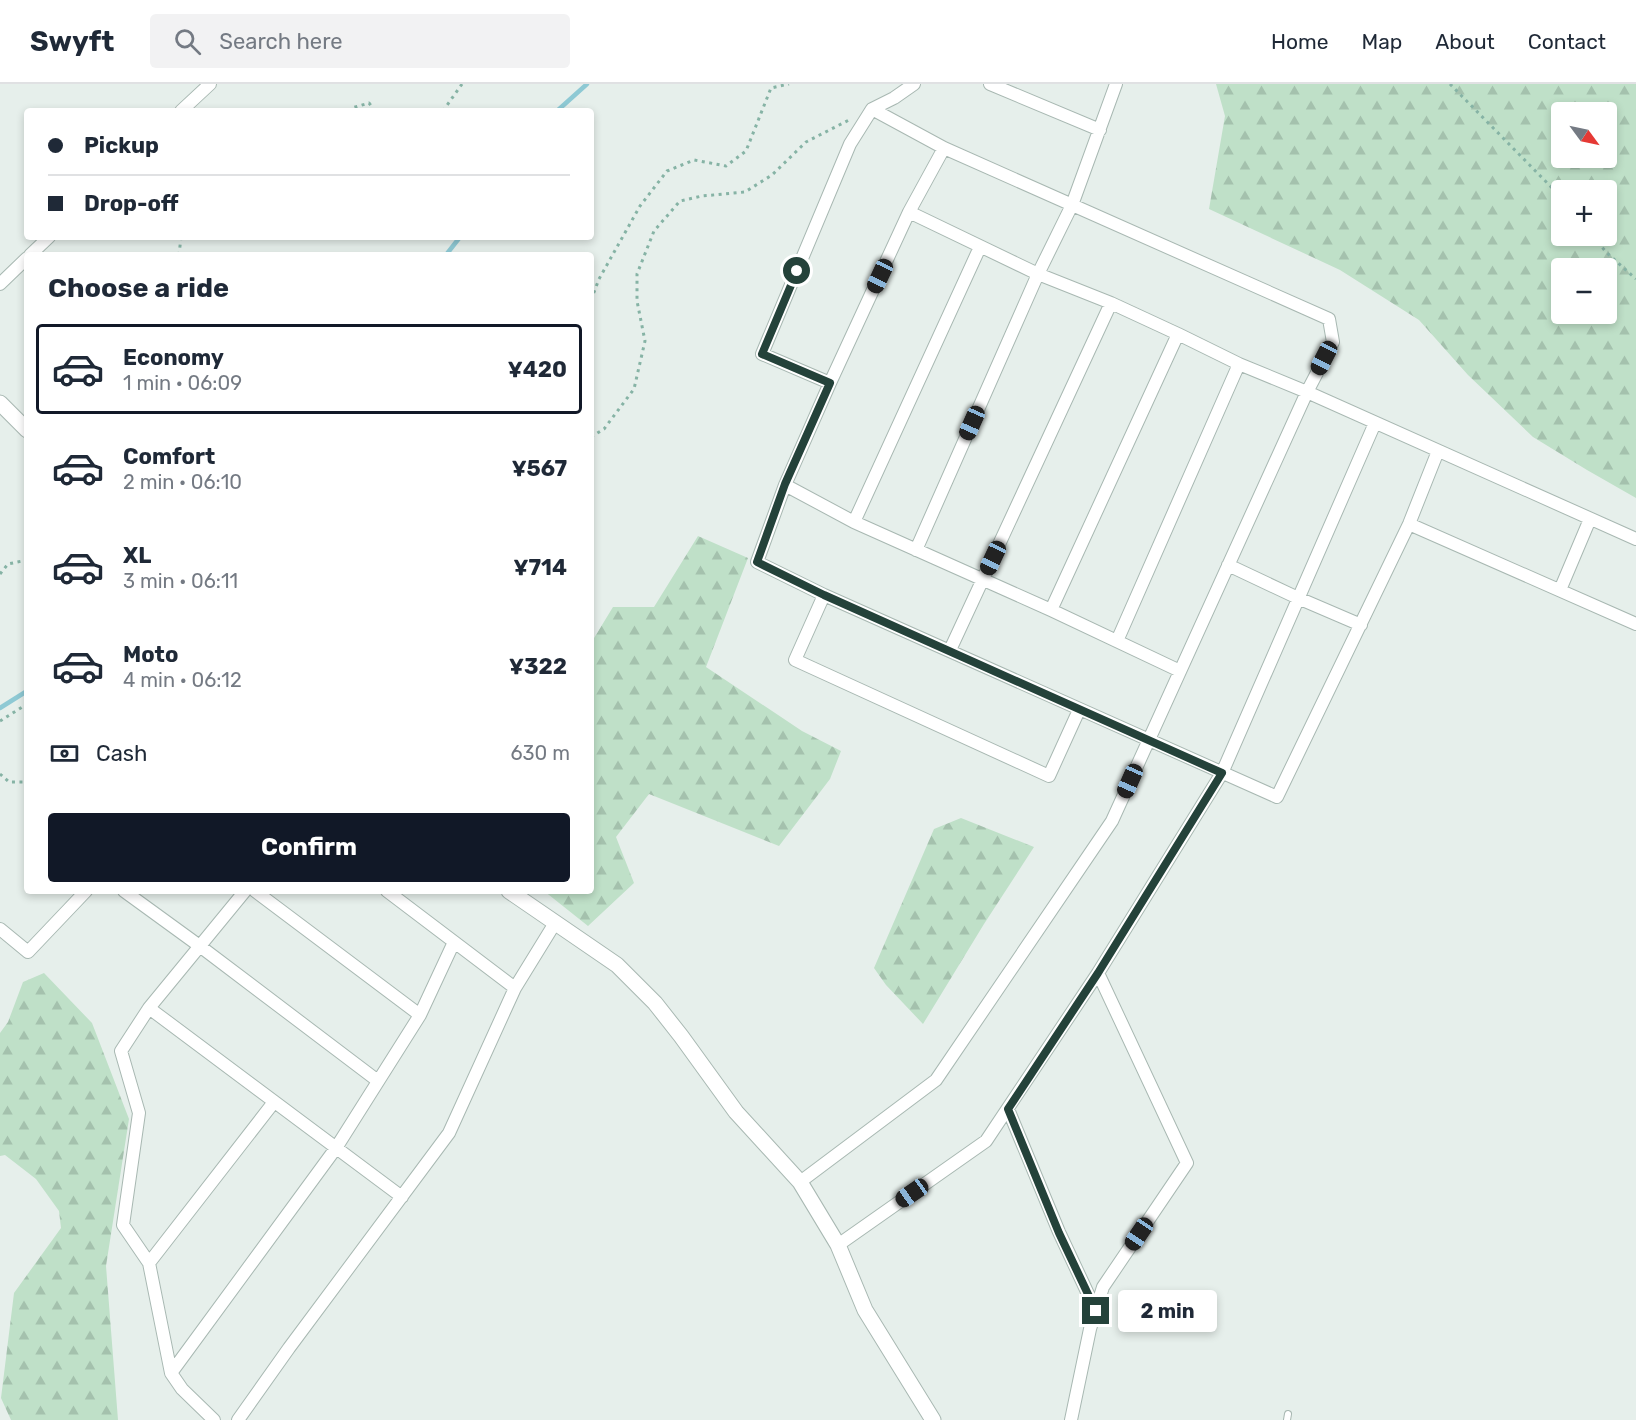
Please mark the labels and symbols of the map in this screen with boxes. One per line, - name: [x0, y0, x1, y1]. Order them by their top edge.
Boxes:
- north arrow: [1551, 102, 1617, 168]
- car: [864, 256, 896, 296]
- route start: [783, 257, 810, 284]
- car: [1308, 338, 1340, 378]
- car: [956, 403, 988, 443]
- car: [977, 538, 1009, 578]
- car: [1114, 761, 1146, 801]
- car: [892, 1175, 932, 1211]
- car: [1121, 1214, 1157, 1254]
- callout: 2 min: [1117, 1290, 1216, 1332]
- route end: [1082, 1297, 1109, 1324]

